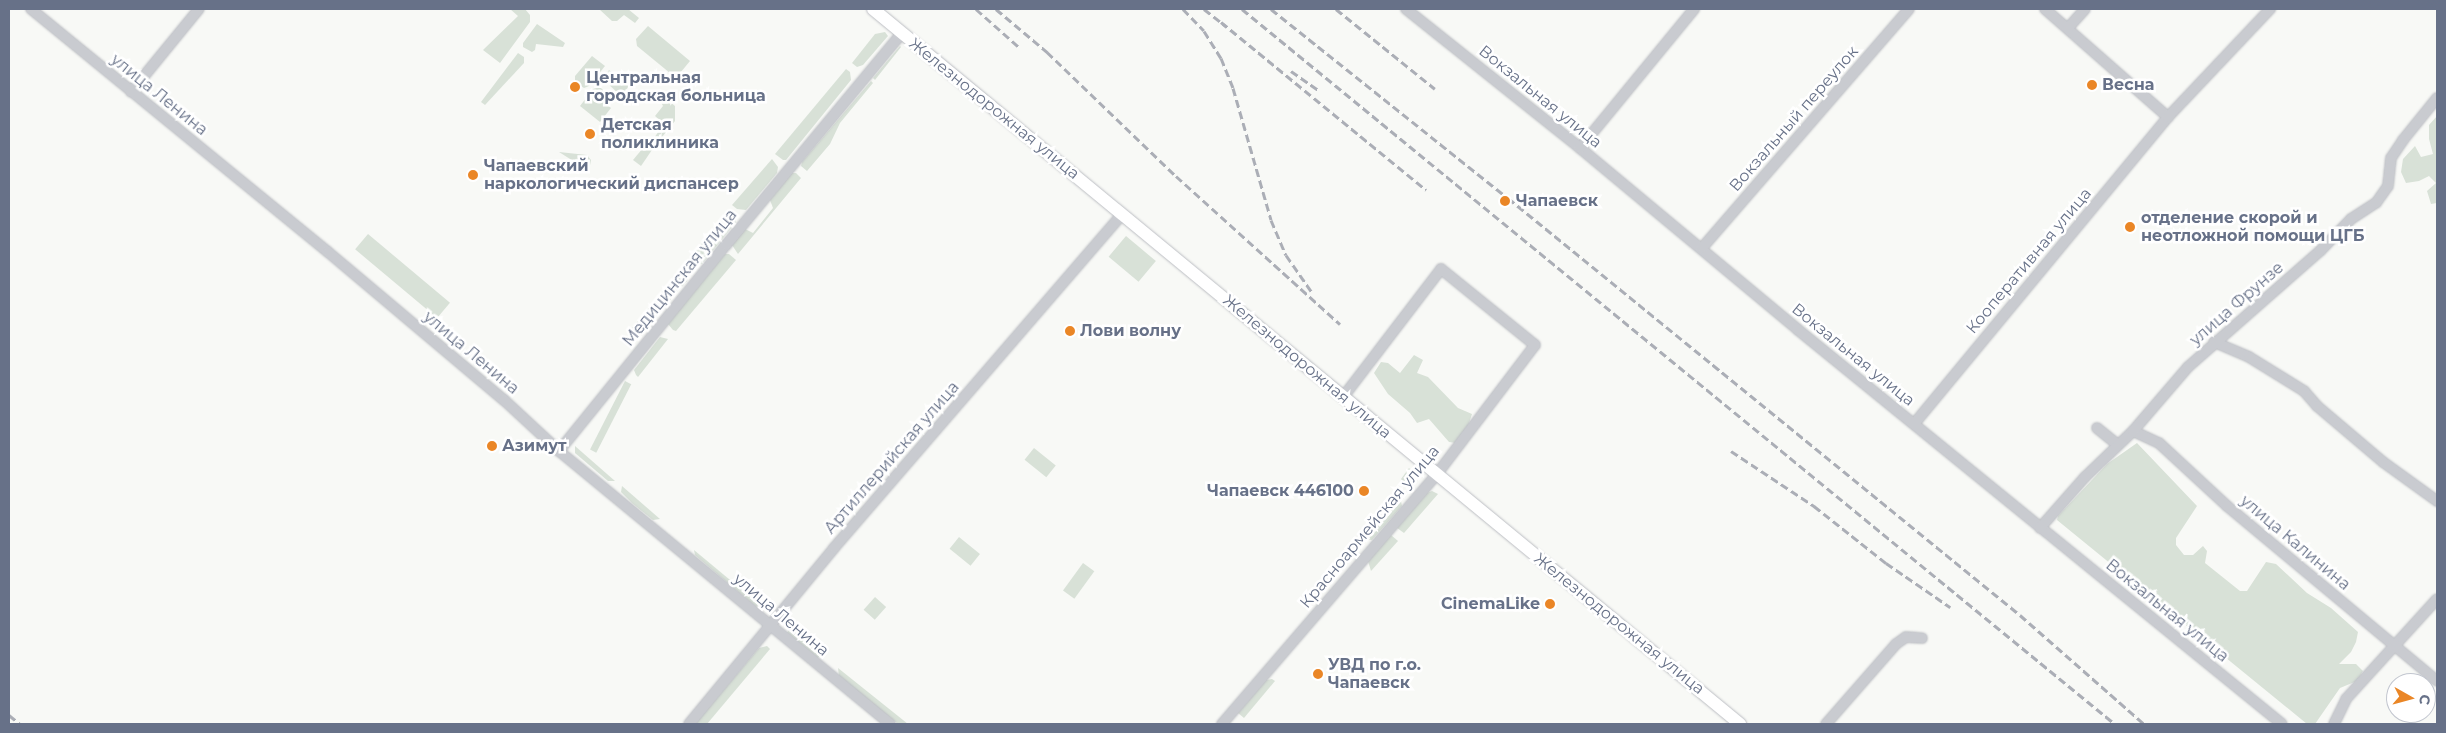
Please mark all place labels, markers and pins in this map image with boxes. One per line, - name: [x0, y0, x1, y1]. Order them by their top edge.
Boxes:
- place label: Центральная городская больница: [586, 68, 766, 106]
- place label: Весна: [2102, 75, 2154, 95]
- marker: Весна: [2086, 79, 2098, 91]
- marker: Центральная городская больница: [568, 80, 582, 94]
- place label: Детская поликлиника: [601, 115, 719, 153]
- marker: Детская поликлиника: [583, 127, 597, 141]
- place label: Чапаевский наркологический диспансер: [484, 156, 739, 194]
- marker: Чапаевский наркологический диспансер: [466, 168, 480, 182]
- place label: Чапаевск: [1516, 191, 1598, 211]
- marker: Чапаевск: [1498, 194, 1512, 208]
- place label: отделение скорой и неотложной помощи ЦГБ: [2141, 208, 2365, 246]
- marker: отделение скорой и неотложной помощи ЦГБ: [2123, 220, 2137, 234]
- place label: Лови волну: [1080, 321, 1181, 341]
- marker: Лови волну: [1064, 325, 1076, 337]
- place label: Азимут: [502, 436, 567, 456]
- marker: Азимут: [486, 440, 498, 452]
- place label: Чапаевск 446100: [1207, 481, 1354, 501]
- marker: Чапаевск 446100: [1358, 485, 1370, 497]
- place label: CinemaLike: [1441, 594, 1540, 614]
- marker: CinemaLike: [1544, 598, 1556, 610]
- place label: УВД по г.о. Чапаевск: [1328, 655, 1421, 693]
- marker: УВД по г.о. Чапаевск: [1312, 668, 1324, 680]

